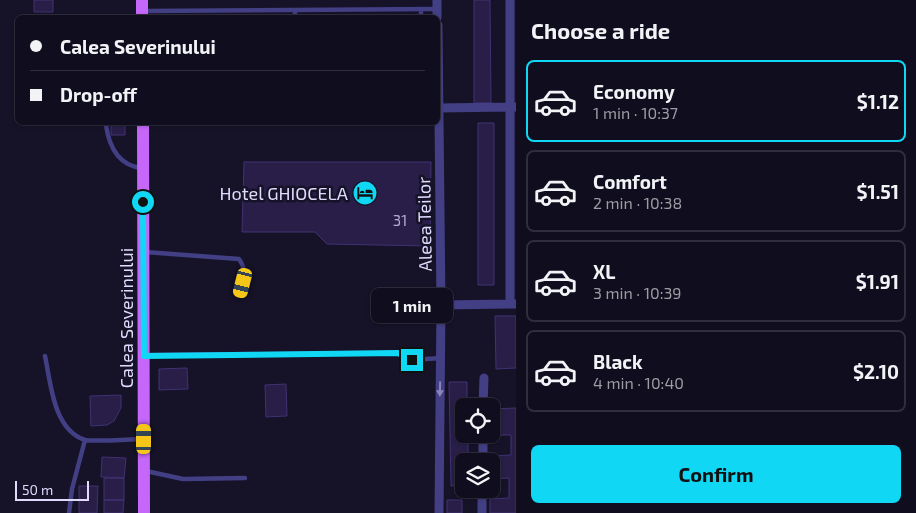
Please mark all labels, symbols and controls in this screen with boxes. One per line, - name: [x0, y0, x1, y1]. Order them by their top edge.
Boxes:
- text: Choose a ride: [531, 17, 670, 43]
- text: Calea Severinului: [60, 35, 216, 58]
- icon: car: [533, 79, 578, 124]
- text: Economy: [593, 80, 675, 103]
- text: Drop-off: [60, 83, 137, 106]
- text: $1.12: [857, 90, 899, 113]
- text: 1 min · 10:37: [593, 103, 678, 122]
- icon: car: [533, 169, 578, 214]
- text: Comfort: [593, 170, 667, 193]
- street label: Aleea Teilor: [412, 176, 436, 272]
- hotel icon: Hotel GHIOCELA: [352, 180, 378, 206]
- text: $1.51: [856, 180, 899, 203]
- place label: Hotel GHIOCELA: [219, 182, 349, 204]
- route start: [132, 191, 154, 213]
- text: 2 min · 10:38: [593, 193, 682, 212]
- house number: 31: [393, 211, 407, 229]
- street label: Calea Severinului: [115, 248, 137, 388]
- icon: car: [533, 259, 578, 304]
- text: XL: [593, 260, 615, 283]
- car: [232, 267, 253, 299]
- text: $1.91: [856, 270, 899, 293]
- text: 3 min · 10:39: [593, 283, 682, 302]
- callout: 1 min: [371, 288, 453, 322]
- text: 1 min: [393, 296, 431, 315]
- route end: [401, 349, 423, 371]
- icon: car: [533, 349, 578, 394]
- text: Black: [593, 350, 643, 373]
- text: $2.10: [853, 360, 899, 383]
- text: 4 min · 10:40: [593, 373, 684, 392]
- one-way arrow: [436, 381, 444, 397]
- map controls: [455, 398, 500, 498]
- button: locate: [455, 398, 500, 443]
- car: [136, 424, 151, 454]
- button: Confirm: [531, 445, 901, 503]
- button: layers: [455, 453, 500, 498]
- scale bar: [15, 478, 89, 501]
- text: 50 m: [22, 481, 53, 498]

